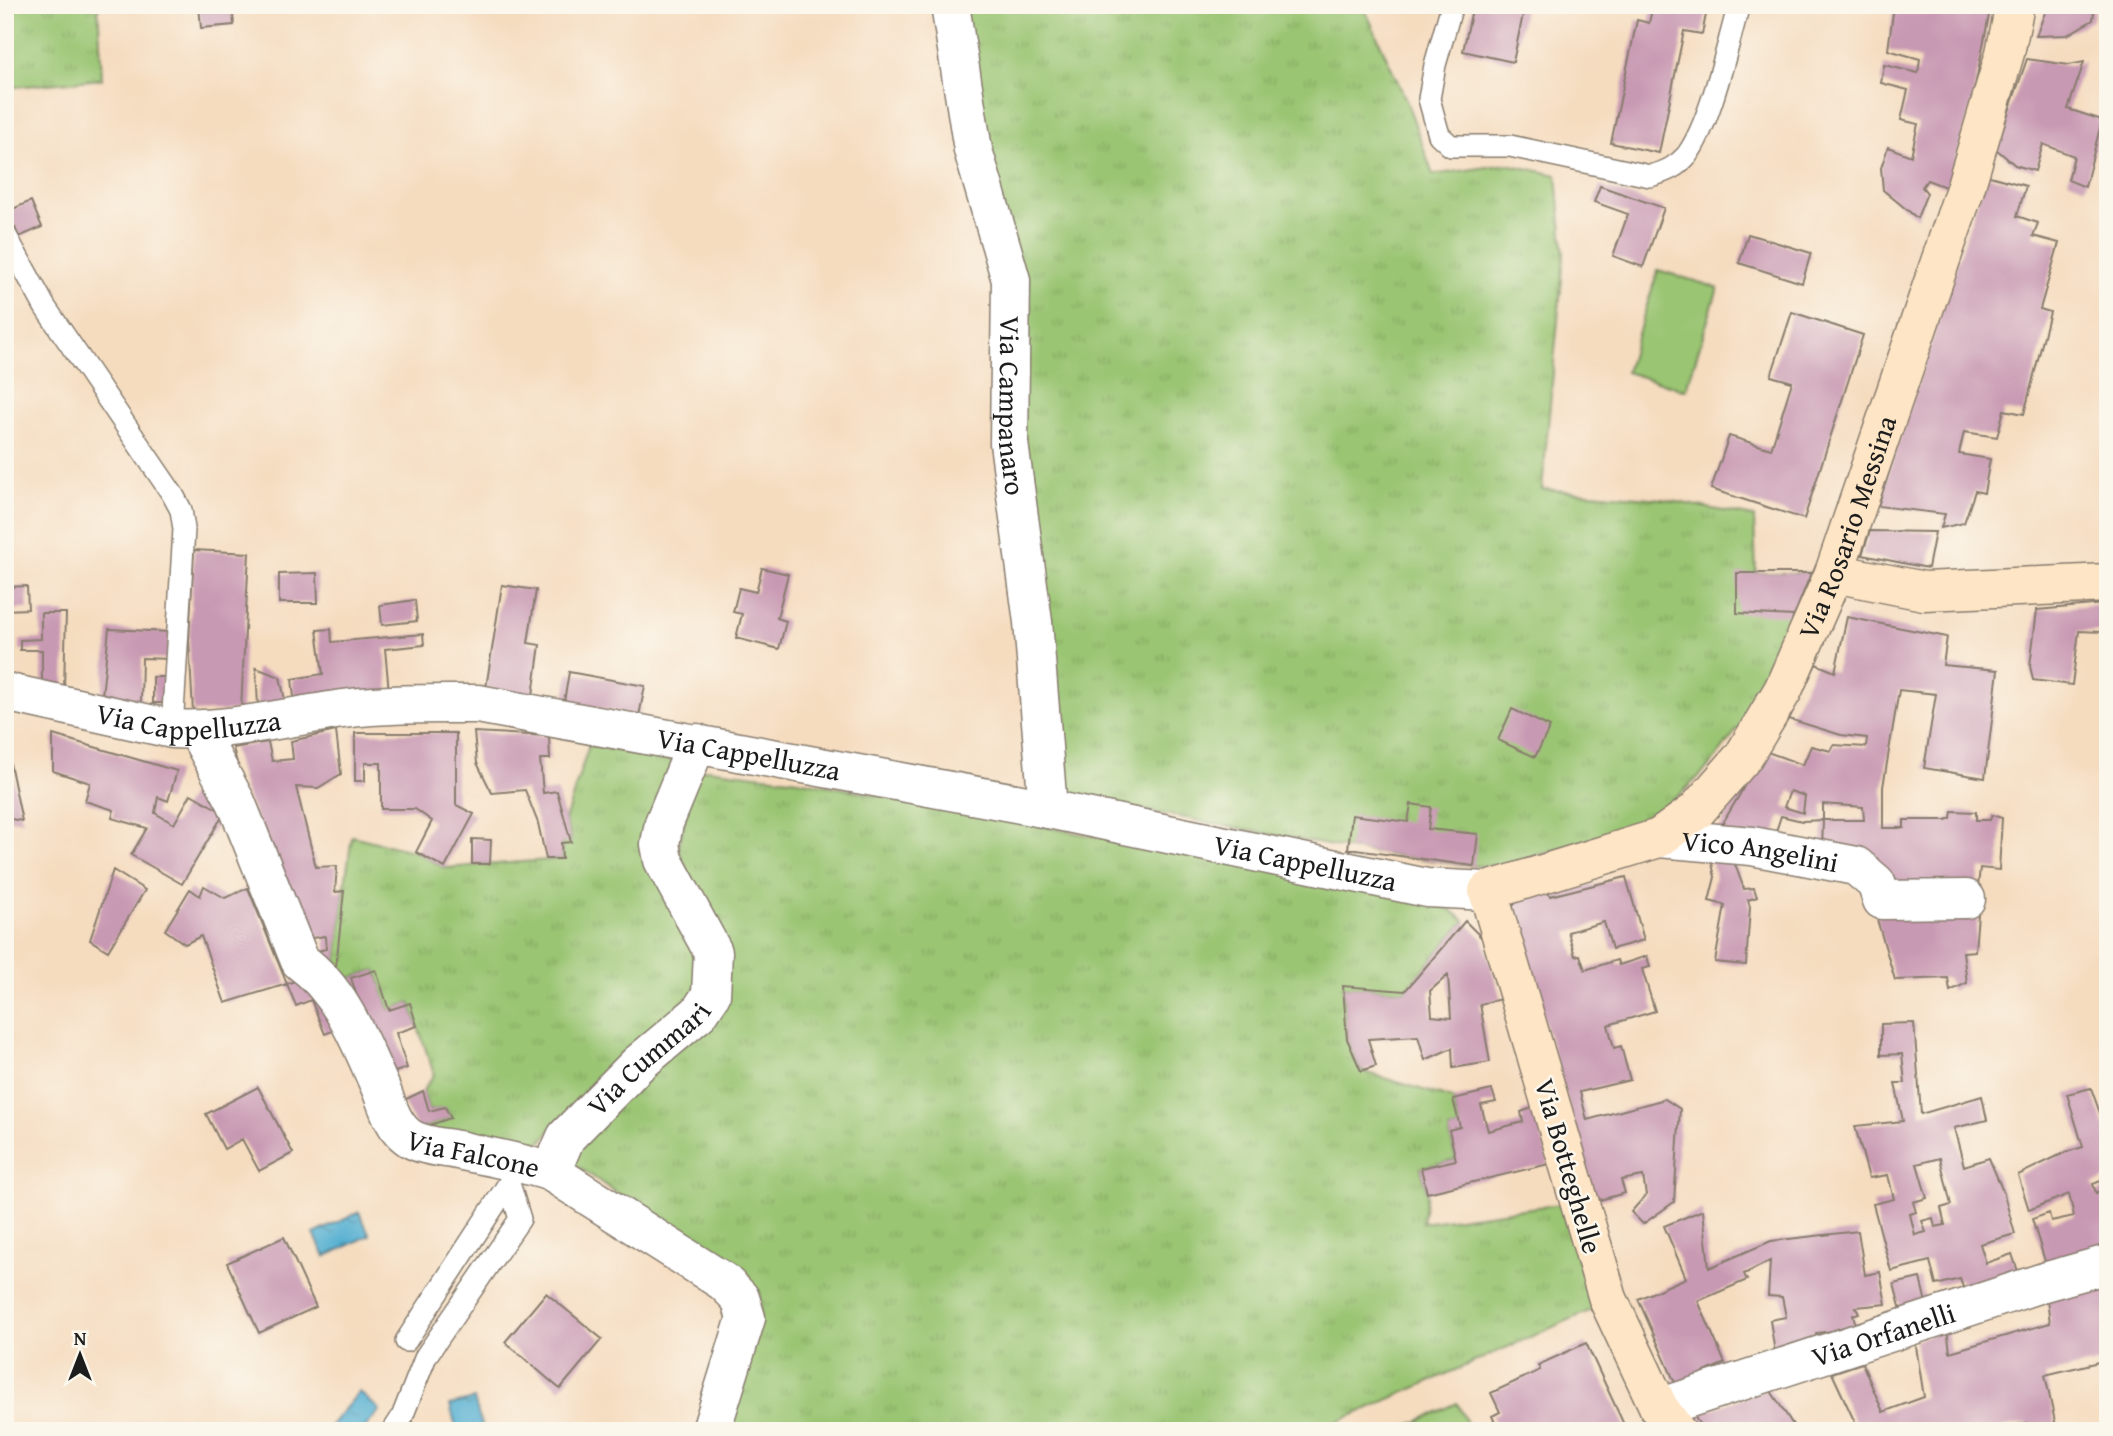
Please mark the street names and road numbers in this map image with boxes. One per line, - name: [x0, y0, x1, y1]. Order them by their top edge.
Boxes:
- street label: Via Campanaro: [989, 316, 1037, 498]
- street label: Via Rosario Messina: [1787, 409, 1907, 645]
- street label: Via Cappelluzza: [92, 692, 284, 749]
- street label: Via Cappelluzza: [654, 716, 845, 791]
- street label: Vico Angelini: [1680, 819, 1842, 882]
- street label: Via Cappelluzza: [1210, 823, 1401, 901]
- street label: Via Cummari: [577, 994, 721, 1125]
- street label: Via Botteghelle: [1525, 1074, 1614, 1258]
- street label: Via Falcone: [400, 1118, 544, 1188]
- street label: Via Orfanelli: [1806, 1291, 1960, 1377]

